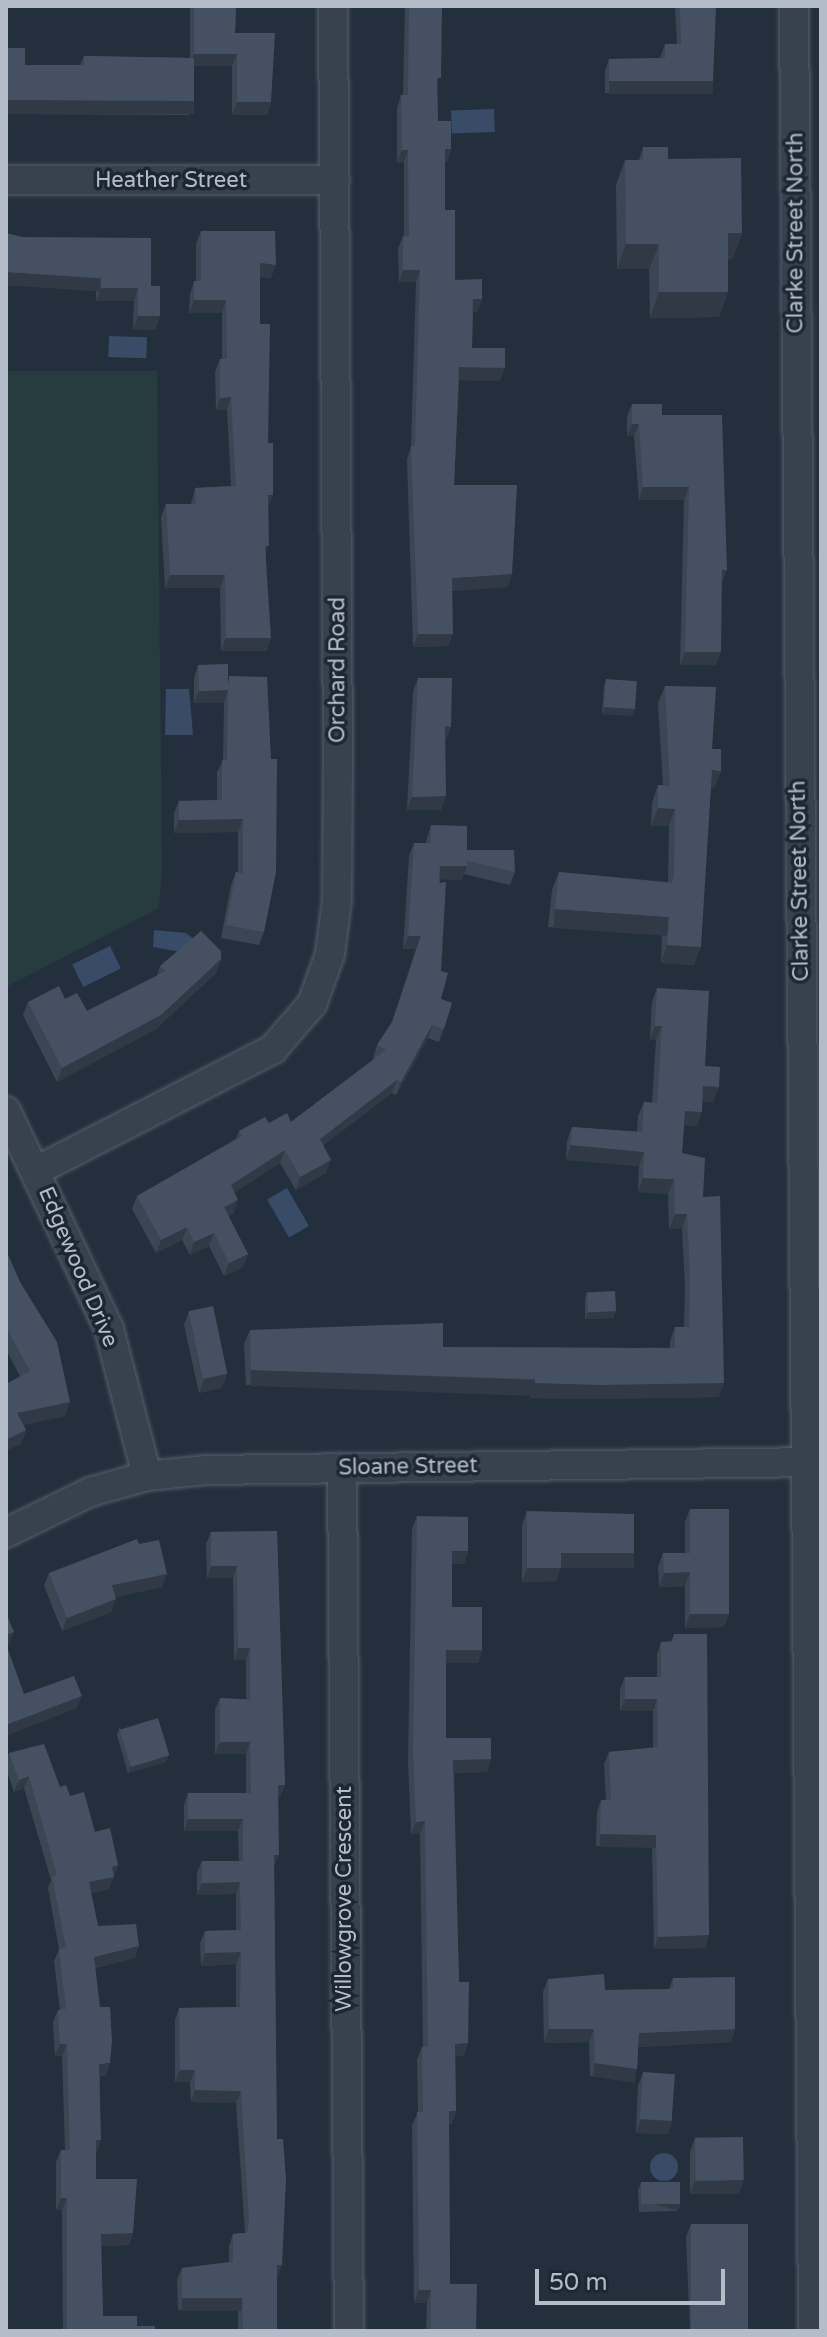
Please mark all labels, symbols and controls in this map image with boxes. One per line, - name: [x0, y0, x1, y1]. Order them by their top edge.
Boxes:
- street label: Clarke Street North: [783, 132, 809, 334]
- street label: Heather Street: [95, 168, 247, 194]
- street label: Orchard Road: [325, 597, 351, 743]
- street label: Clarke Street North: [785, 780, 815, 982]
- street label: Edgewood Drive: [32, 1183, 124, 1351]
- street label: Sloane Street: [338, 1453, 478, 1481]
- street label: Willowgrove Crescent: [332, 1786, 358, 2012]
- scale bar: [539, 2253, 729, 2303]
- text: 50 m: [549, 2268, 607, 2297]

